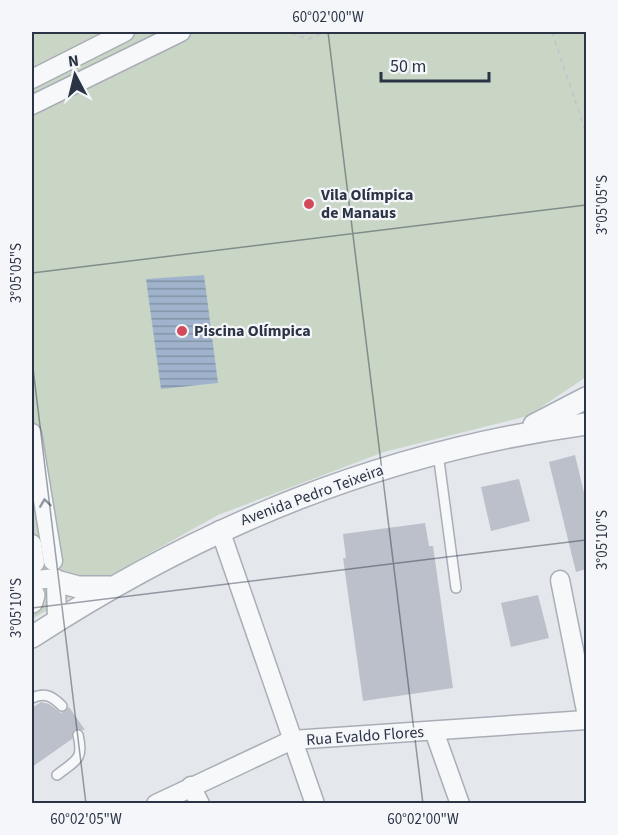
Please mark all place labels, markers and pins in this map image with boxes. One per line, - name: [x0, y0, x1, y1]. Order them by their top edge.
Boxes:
- place label: Vila Olímpica de Manaus: [320, 184, 414, 224]
- marker: Vila Olímpica de Manaus: [302, 197, 316, 211]
- place label: Piscina Olímpica: [194, 320, 311, 342]
- marker: Piscina Olímpica: [175, 324, 189, 338]

